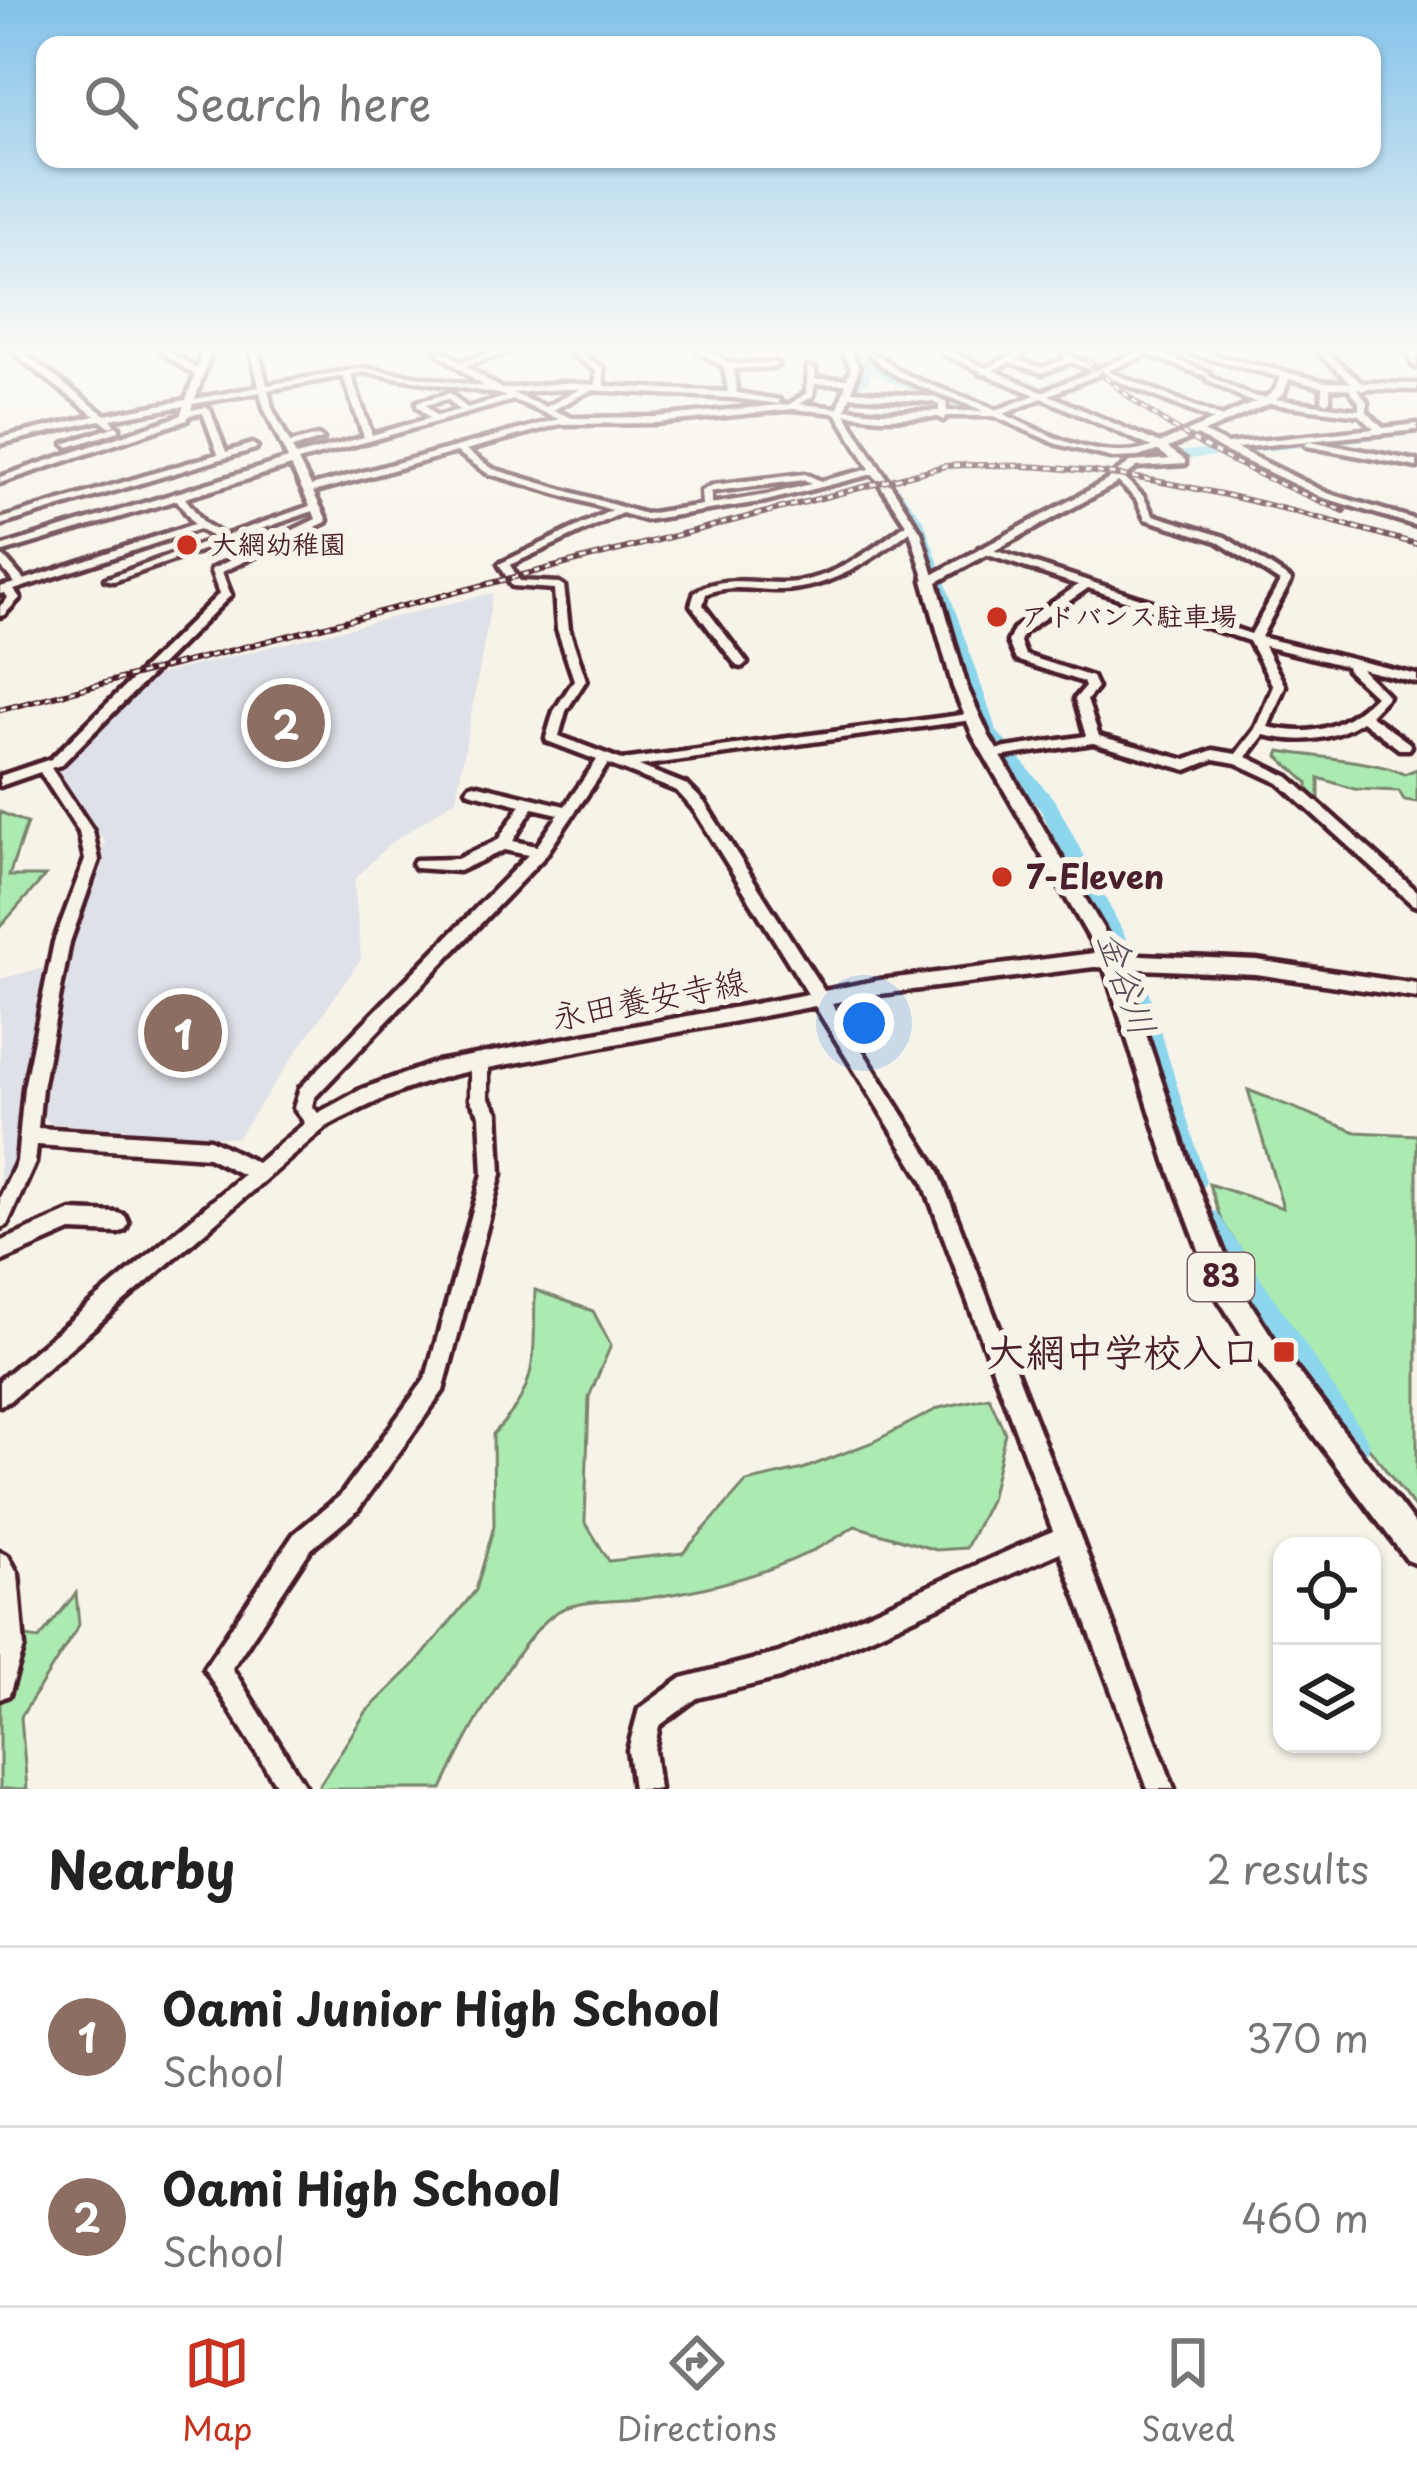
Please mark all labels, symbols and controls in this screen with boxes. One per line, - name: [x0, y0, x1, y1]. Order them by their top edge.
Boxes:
- search box: [36, 36, 1381, 168]
- text: Search here: [174, 68, 431, 136]
- icon: search: [78, 69, 144, 135]
- place label: 大網幼稚園: [211, 522, 346, 563]
- marker: 大網幼稚園: [174, 532, 200, 558]
- place label: アドバンス駐車場: [1021, 594, 1237, 635]
- marker: アドバンス駐車場: [984, 604, 1010, 630]
- pin: 2: [247, 678, 325, 768]
- place label: 7-Eleven: [1026, 850, 1164, 900]
- marker: 7-Eleven: [989, 864, 1015, 890]
- water label: 金谷川: [1086, 922, 1172, 1042]
- street label: 永田養安寺線: [547, 954, 751, 1040]
- pin: 1: [144, 988, 222, 1078]
- your location: [834, 993, 894, 1053]
- road number: 83: [1188, 1253, 1254, 1301]
- place label: 大網中学校入口: [987, 1320, 1260, 1379]
- marker: 大網中学校入口: [1271, 1339, 1297, 1365]
- map controls: [1273, 1537, 1381, 1753]
- button: locate: [1273, 1537, 1381, 1645]
- button: layers: [1273, 1645, 1381, 1753]
- text: Nearby: [48, 1829, 235, 1906]
- text: 2 results: [1207, 1838, 1369, 1897]
- text: Oami Junior High School: [162, 1973, 720, 2041]
- text: 1: [78, 2007, 96, 2066]
- text: 370 m: [1246, 2007, 1369, 2066]
- text: School: [162, 2041, 285, 2100]
- text: Oami High School: [162, 2153, 561, 2221]
- text: 2: [73, 2187, 101, 2246]
- text: 460 m: [1241, 2187, 1369, 2246]
- text: School: [162, 2221, 285, 2280]
- tab: Map: [182, 2330, 253, 2452]
- tab: Directions: [617, 2330, 777, 2452]
- tab: Saved: [1141, 2330, 1235, 2452]

